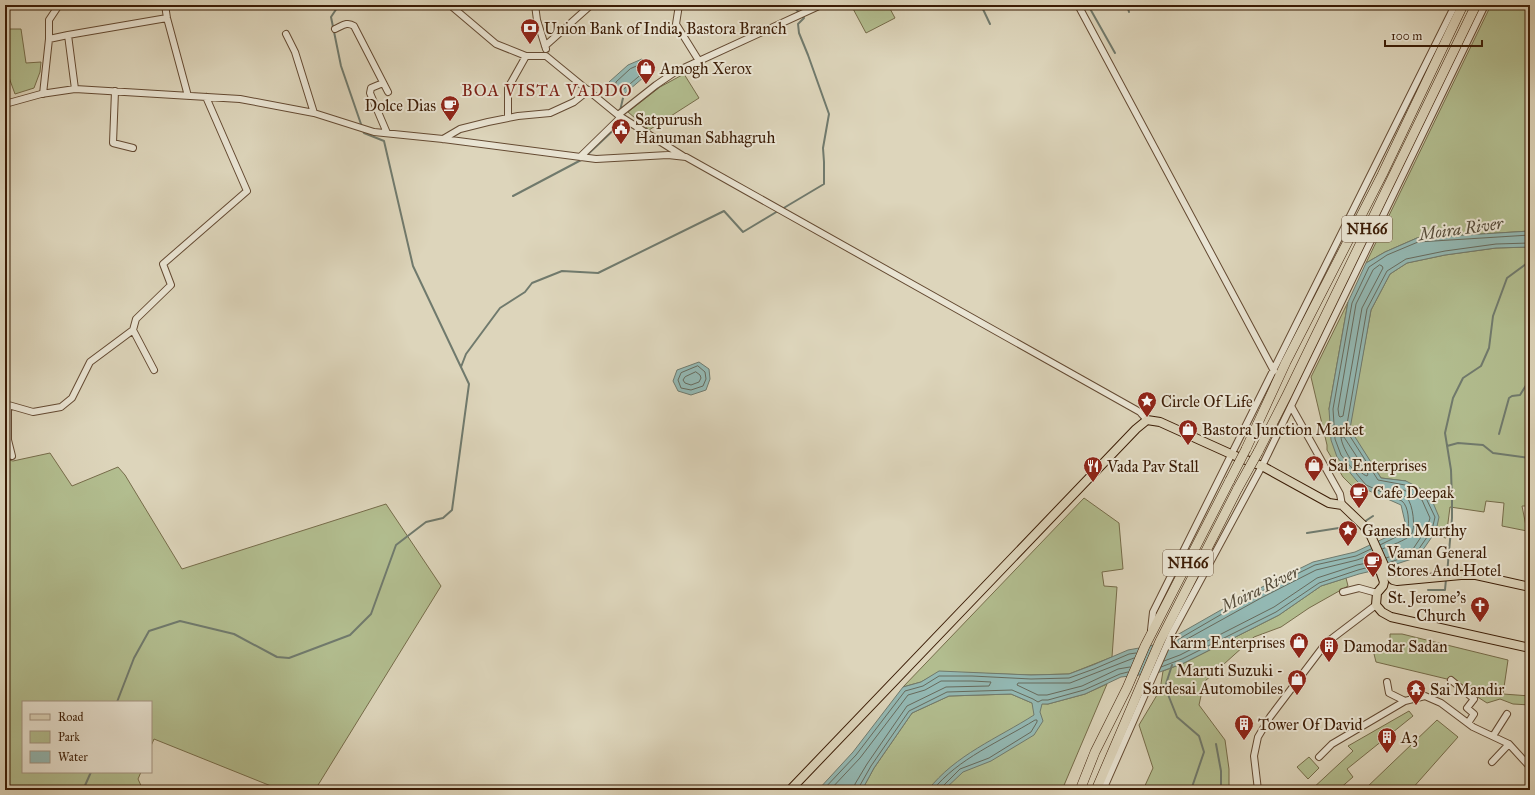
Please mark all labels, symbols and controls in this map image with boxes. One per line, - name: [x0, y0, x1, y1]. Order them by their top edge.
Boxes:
- bank icon: Union Bank of India, Bastora Branch: [519, 17, 541, 45]
- place label: Union Bank of India, Bastora Branch: [544, 19, 787, 38]
- scale bar: [1385, 22, 1482, 48]
- text: 100 m: [1391, 29, 1422, 43]
- shop icon: Amogh Xerox: [635, 57, 657, 85]
- place label: Amogh Xerox: [659, 59, 752, 79]
- district label: BOA VISTA VADDO: [461, 80, 633, 101]
- cafe icon: Dolce Dias: [439, 94, 461, 122]
- place label: Dolce Dias: [365, 96, 436, 115]
- place label: Satpurush Hanuman Sabhagruh: [635, 110, 775, 148]
- public building icon: Satpurush Hanuman Sabhagruh: [610, 117, 632, 145]
- water label: Moira River: [1416, 213, 1505, 246]
- road number: NH66: [1342, 216, 1392, 242]
- place icon: Circle Of Life: [1136, 390, 1158, 418]
- place label: Circle Of Life: [1161, 392, 1253, 411]
- shop icon: Bastora Junction Market: [1177, 418, 1199, 446]
- place label: Bastora Junction Market: [1202, 420, 1365, 440]
- shop icon: Sai Enterprises: [1303, 454, 1325, 482]
- restaurant icon: Vada Pav Stall: [1082, 455, 1104, 483]
- place label: Sai Enterprises: [1328, 456, 1427, 475]
- place label: Vada Pav Stall: [1106, 457, 1200, 476]
- cafe icon: Cafe Deepak: [1348, 481, 1370, 509]
- place label: Cafe Deepak: [1373, 483, 1455, 502]
- place icon: Ganesh Murthy: [1337, 519, 1359, 547]
- place label: Ganesh Murthy: [1362, 521, 1467, 540]
- place label: Vaman General Stores And Hotel: [1386, 543, 1502, 580]
- road number: NH66: [1163, 550, 1213, 576]
- cafe icon: Vaman General Stores And Hotel: [1362, 550, 1384, 578]
- water label: Moira River: [1215, 561, 1304, 618]
- place label: St. Jerome's Church: [1388, 588, 1466, 625]
- church icon: St. Jerome's Church: [1469, 595, 1491, 623]
- shop icon: Karm Enterprises: [1288, 631, 1310, 659]
- place label: Karm Enterprises: [1169, 633, 1285, 652]
- building icon: Damodar Sadan: [1318, 635, 1340, 663]
- place label: Damodar Sadan: [1343, 637, 1448, 656]
- place label: Maruti Suzuki - Sardesai Automobiles: [1143, 661, 1283, 698]
- shop icon: Maruti Suzuki - Sardesai Automobiles: [1286, 668, 1308, 696]
- temple icon: Sai Mandir: [1405, 678, 1427, 706]
- place label: Sai Mandir: [1430, 680, 1504, 699]
- legend: [22, 701, 152, 773]
- text: Road: [58, 710, 84, 724]
- building icon: Tower Of David: [1233, 713, 1255, 741]
- place label: Tower Of David: [1258, 715, 1363, 734]
- building icon: A3: [1376, 726, 1398, 754]
- place label: A3: [1400, 728, 1418, 747]
- text: Park: [58, 730, 80, 744]
- text: Water: [58, 750, 88, 764]

